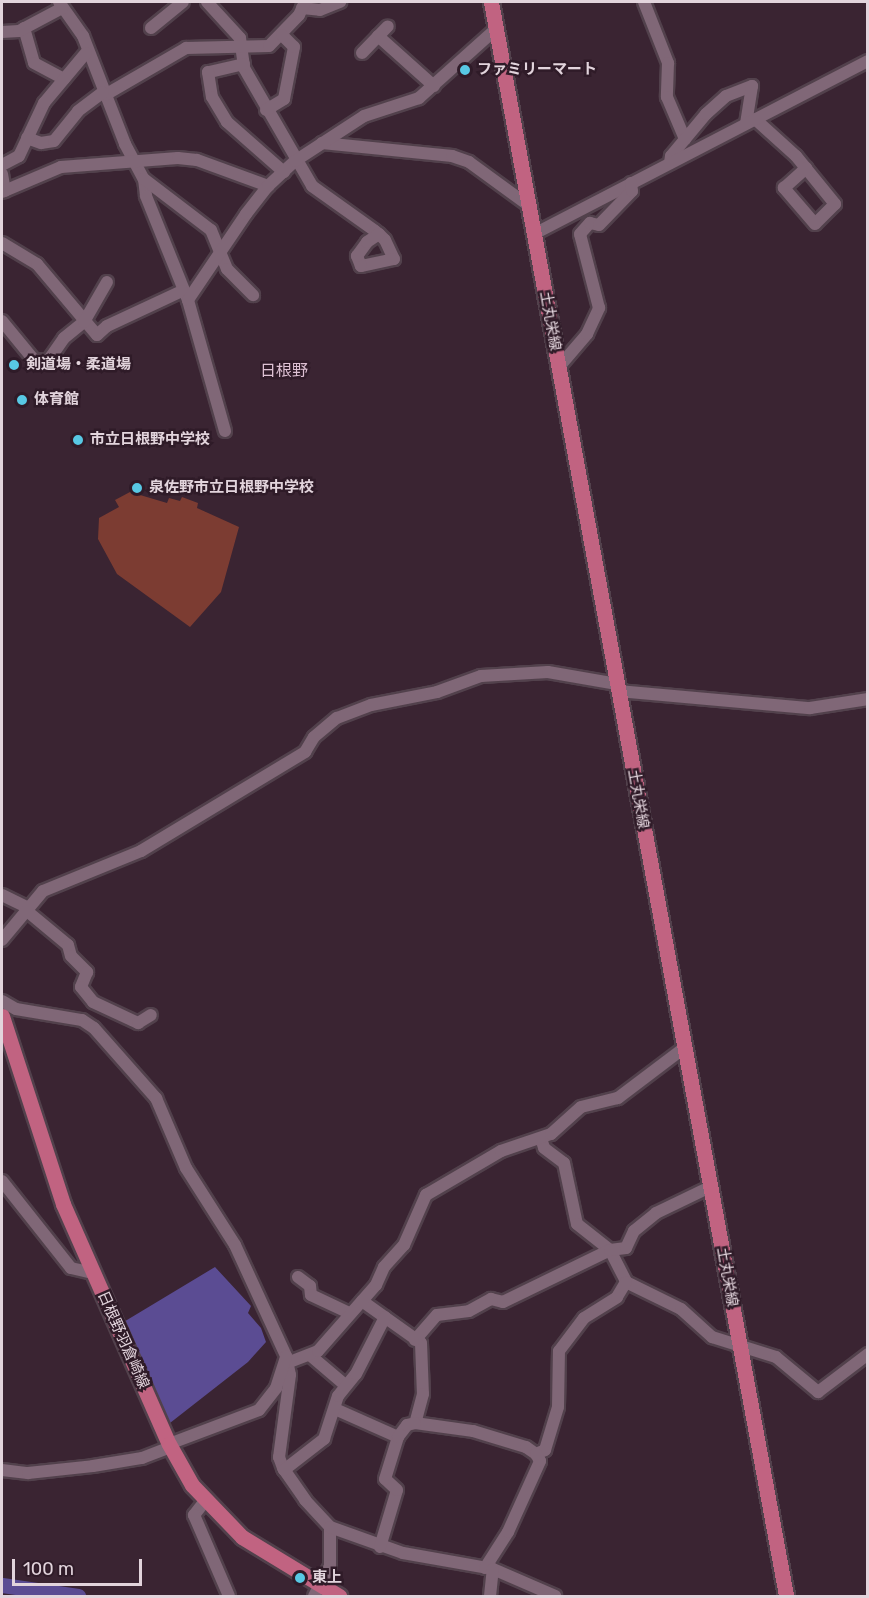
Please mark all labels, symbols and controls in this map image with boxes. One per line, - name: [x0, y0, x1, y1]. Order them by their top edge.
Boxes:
- place label: ファミリーマート: [477, 61, 597, 79]
- marker: ファミリーマート: [458, 63, 472, 77]
- street label: 土丸栄線: [536, 290, 564, 352]
- place label: 剣道場・柔道場: [26, 356, 131, 374]
- marker: 剣道場・柔道場: [7, 358, 21, 372]
- district label: 日根野: [260, 361, 308, 381]
- place label: 体育館: [34, 391, 79, 409]
- marker: 体育館: [15, 393, 29, 407]
- place label: 市立日根野中学校: [90, 431, 210, 449]
- marker: 市立日根野中学校: [71, 433, 85, 447]
- place label: 泉佐野市立日根野中学校: [149, 479, 314, 497]
- marker: 泉佐野市立日根野中学校: [130, 481, 144, 495]
- street label: 土丸栄線: [624, 768, 652, 830]
- street label: 土丸栄線: [713, 1246, 741, 1308]
- street label: 日根野羽倉崎線: [93, 1288, 153, 1392]
- scale bar: [15, 1547, 146, 1585]
- text: 100 m: [23, 1558, 74, 1580]
- place label: 東上: [312, 1569, 342, 1587]
- marker: 東上: [293, 1571, 307, 1585]

